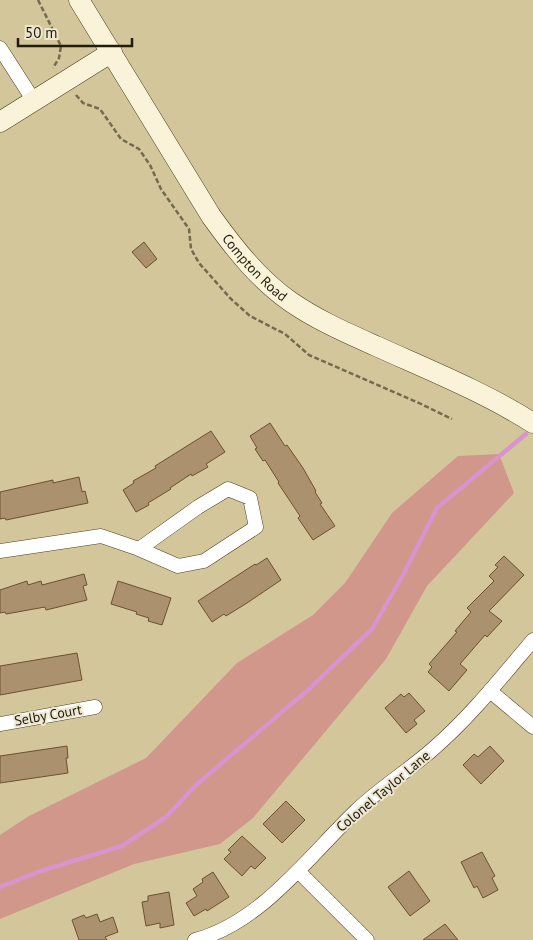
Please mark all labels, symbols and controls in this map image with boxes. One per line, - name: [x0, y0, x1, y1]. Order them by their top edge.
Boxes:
- scale bar: [18, 15, 131, 47]
- text: 50 m: [25, 23, 58, 42]
- street label: Compton Road: [218, 230, 291, 305]
- street label: Selby Court: [13, 700, 83, 730]
- street label: Colonel Taylor Lane: [332, 746, 434, 836]

